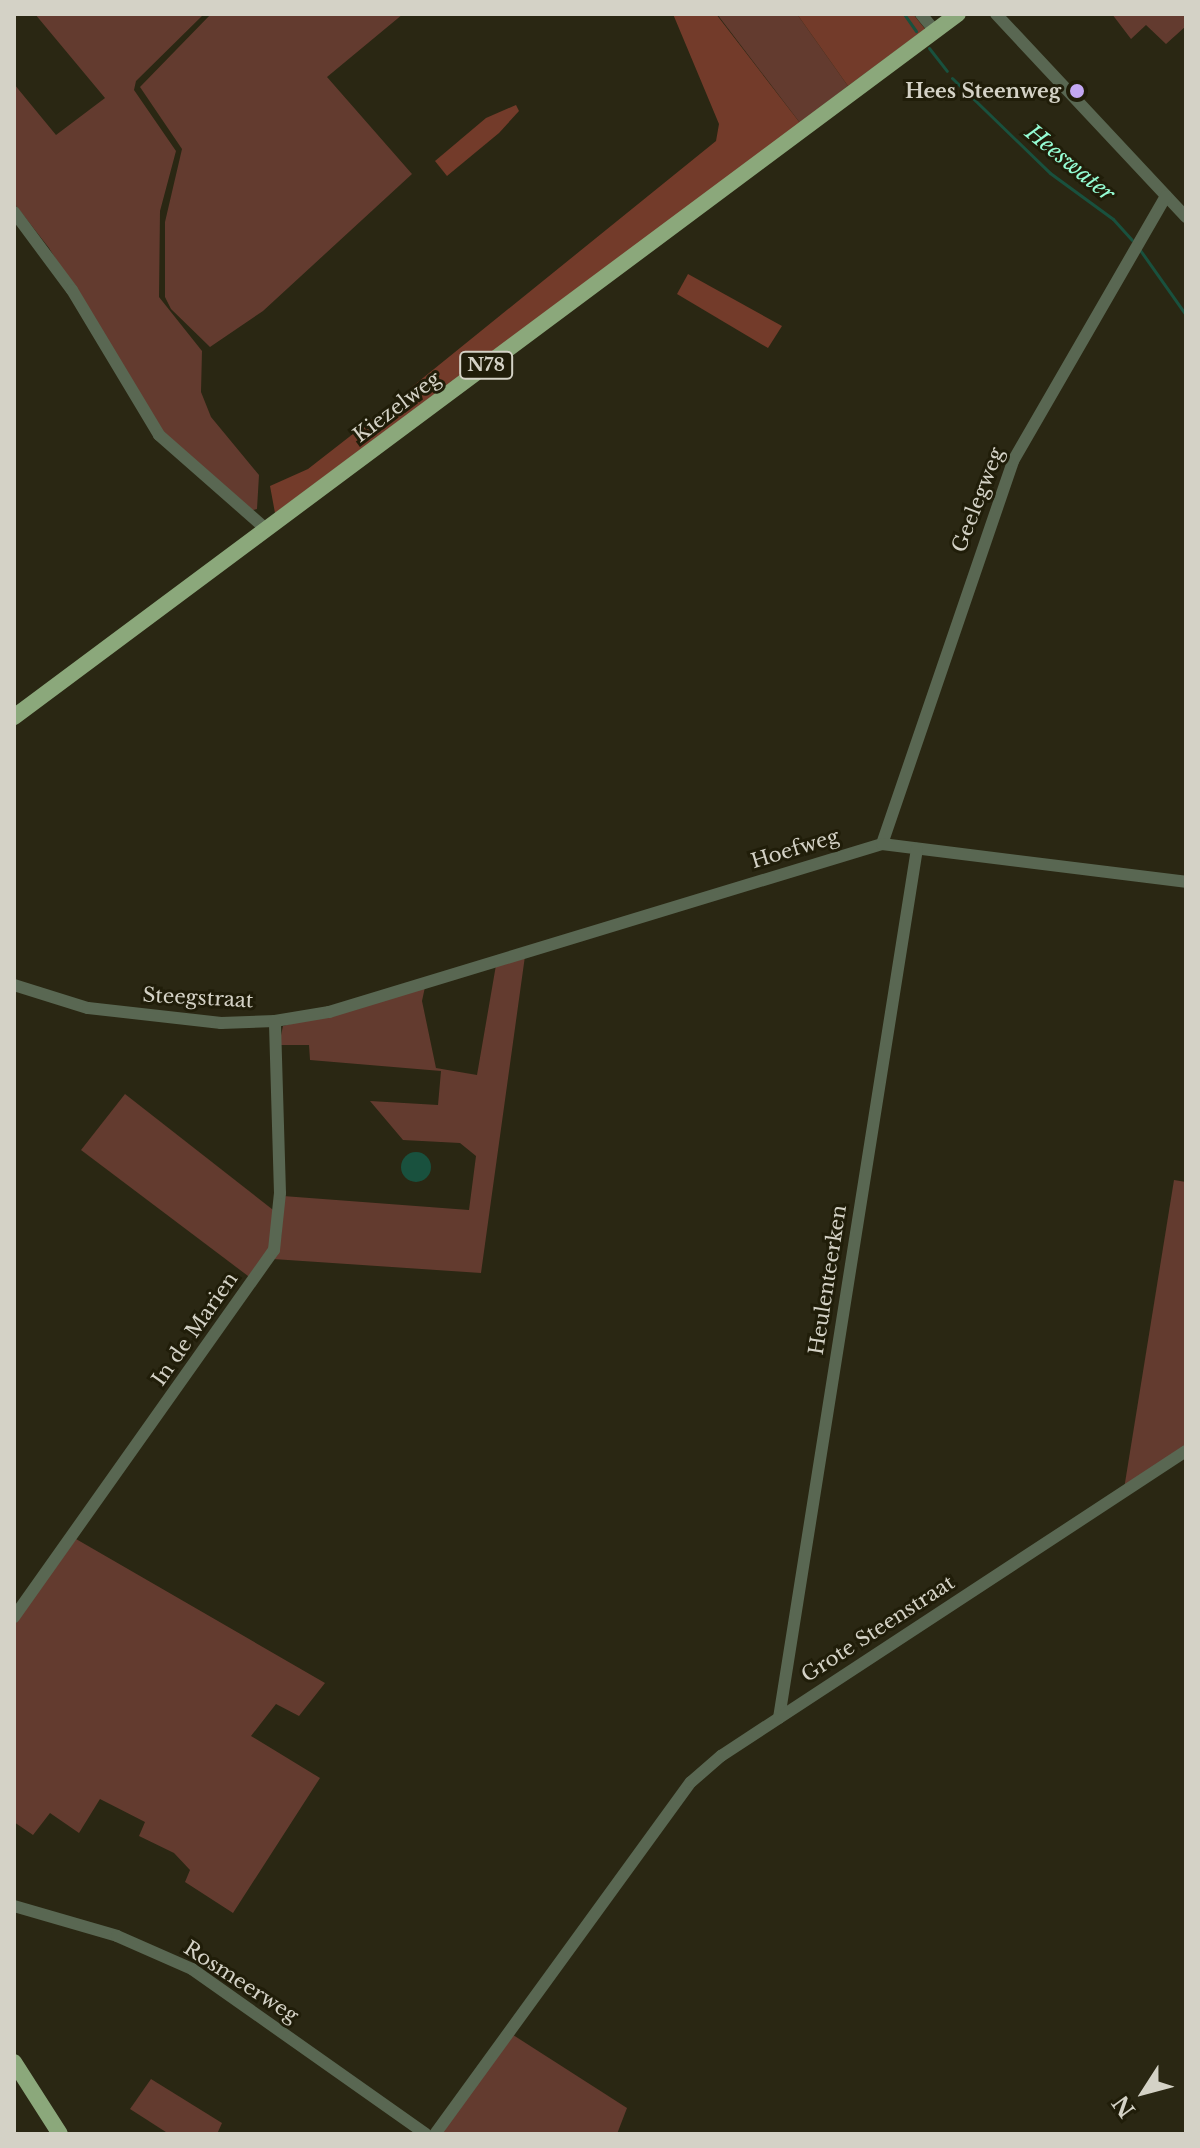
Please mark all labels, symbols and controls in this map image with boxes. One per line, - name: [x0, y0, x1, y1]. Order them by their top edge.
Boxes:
- place label: Hees Steenweg: [905, 79, 1061, 103]
- marker: Hees Steenweg: [1068, 82, 1086, 100]
- water label: Heeswater: [1020, 119, 1120, 207]
- road number: N78: [458, 351, 514, 379]
- street label: Kiezelweg: [349, 366, 445, 448]
- street label: Geelegweg: [947, 444, 1009, 556]
- street label: Hoefweg: [748, 824, 842, 874]
- street label: Steegstraat: [142, 983, 254, 1013]
- street label: Heulenteerken: [804, 1203, 852, 1357]
- street label: In de Marien: [147, 1268, 243, 1390]
- street label: Grote Steenstraat: [797, 1571, 959, 1687]
- street label: Rosmeerweg: [179, 1936, 303, 2028]
- north arrow: [1104, 2052, 1184, 2132]
- text: N: [1107, 2090, 1141, 2123]

